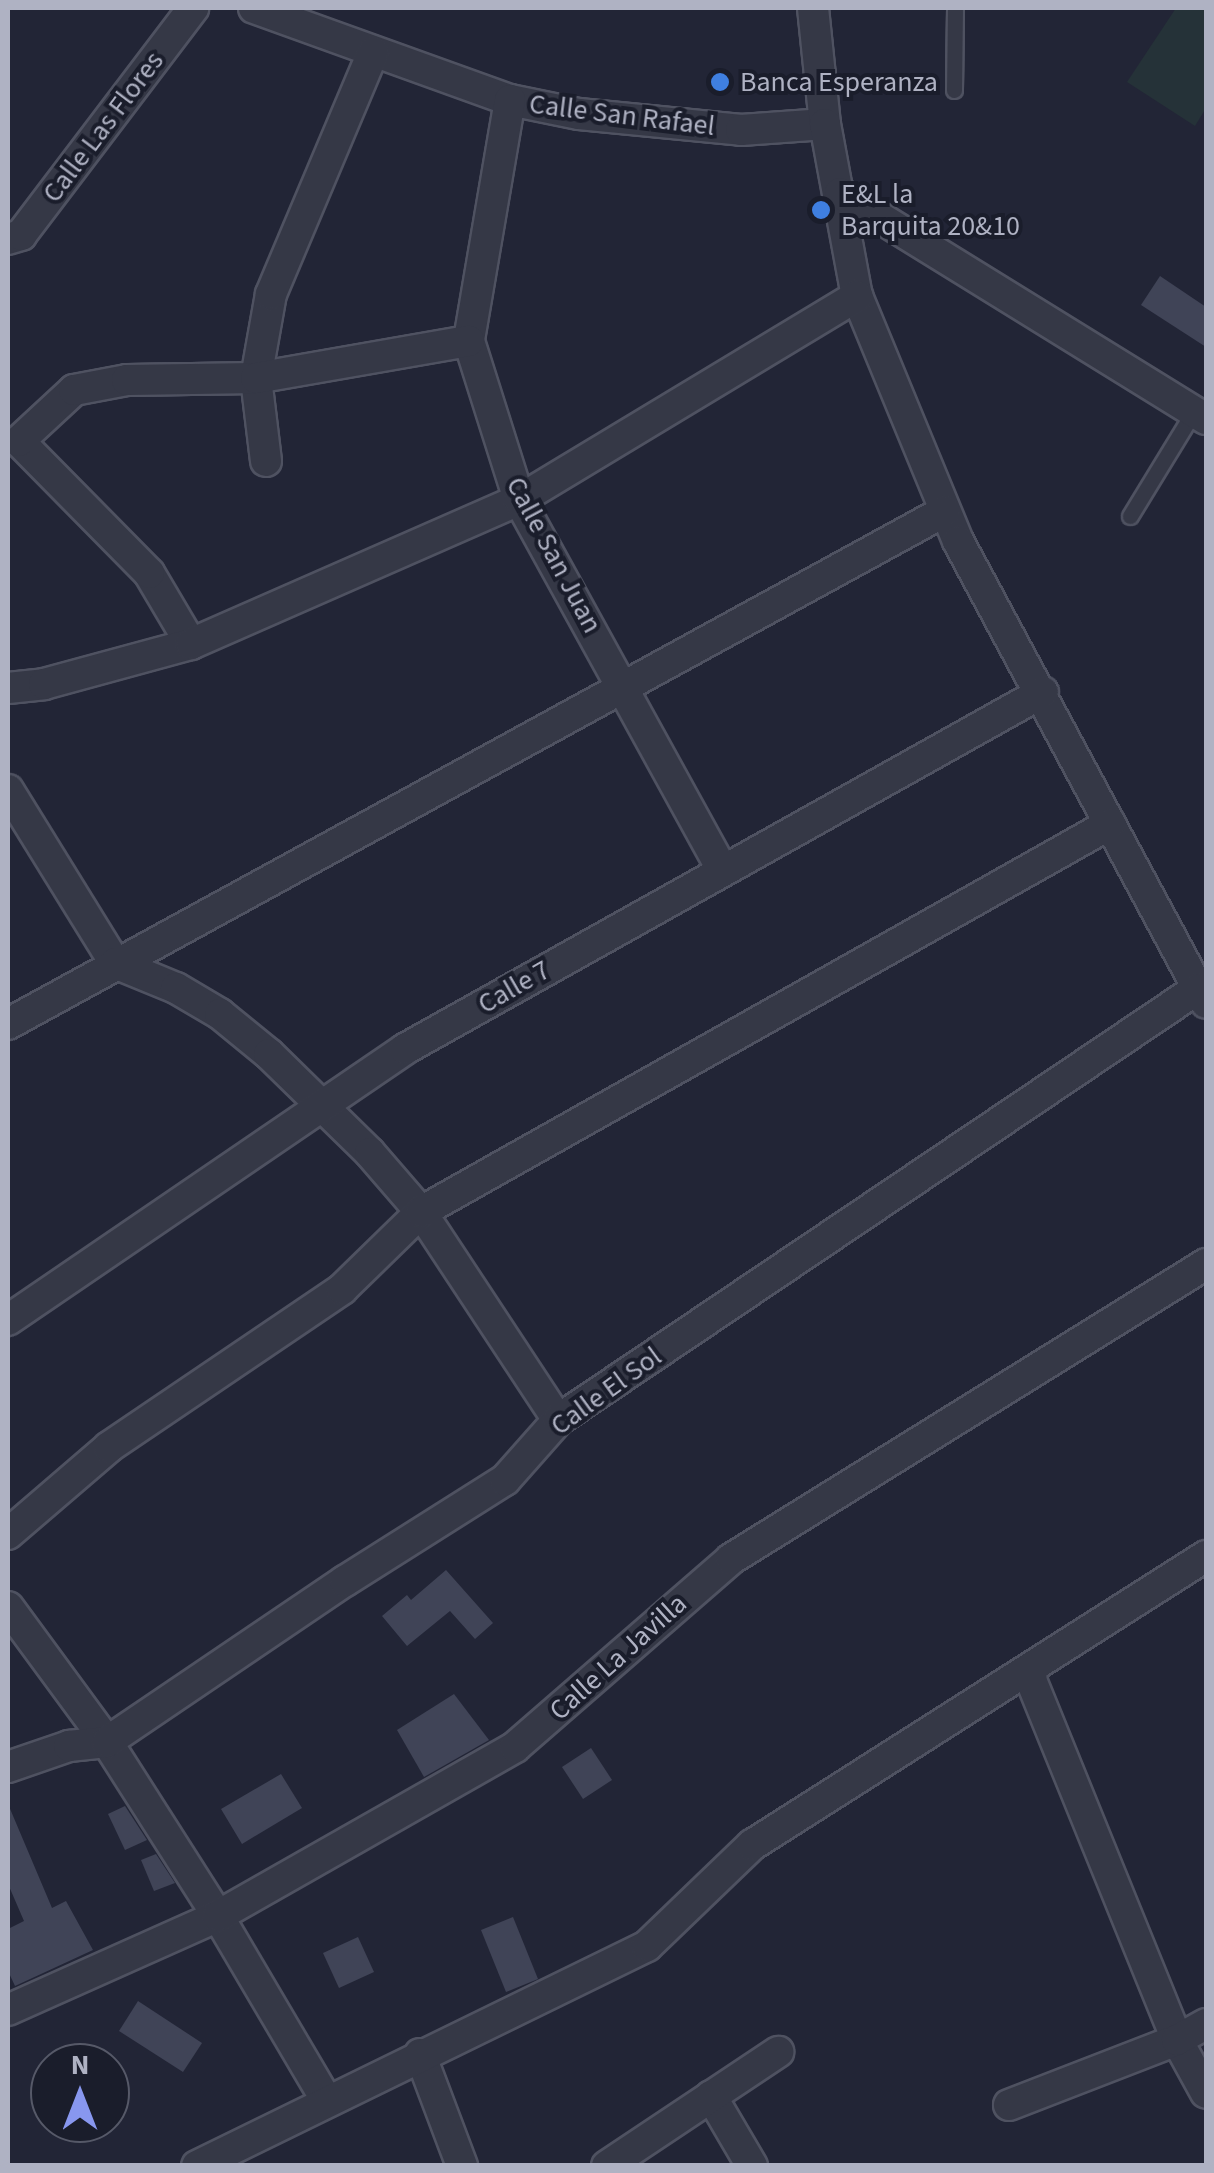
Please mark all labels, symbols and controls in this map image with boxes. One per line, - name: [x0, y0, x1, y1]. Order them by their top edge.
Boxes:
- street label: Calle Las Flores: [35, 45, 171, 209]
- place label: Banca Esperanza: [740, 65, 938, 99]
- marker: Banca Esperanza: [709, 71, 731, 93]
- street label: Calle San Rafael: [527, 87, 717, 143]
- place label: E&L la Barquita 20&10: [841, 177, 1020, 243]
- marker: E&L la Barquita 20&10: [810, 199, 832, 221]
- street label: Calle San Juan: [499, 471, 609, 639]
- street label: Calle 7: [472, 953, 556, 1021]
- street label: Calle El Sol: [544, 1340, 668, 1442]
- street label: Calle La Javilla: [542, 1587, 694, 1727]
- north arrow: [30, 2043, 130, 2143]
- text: N: [71, 2045, 89, 2085]

